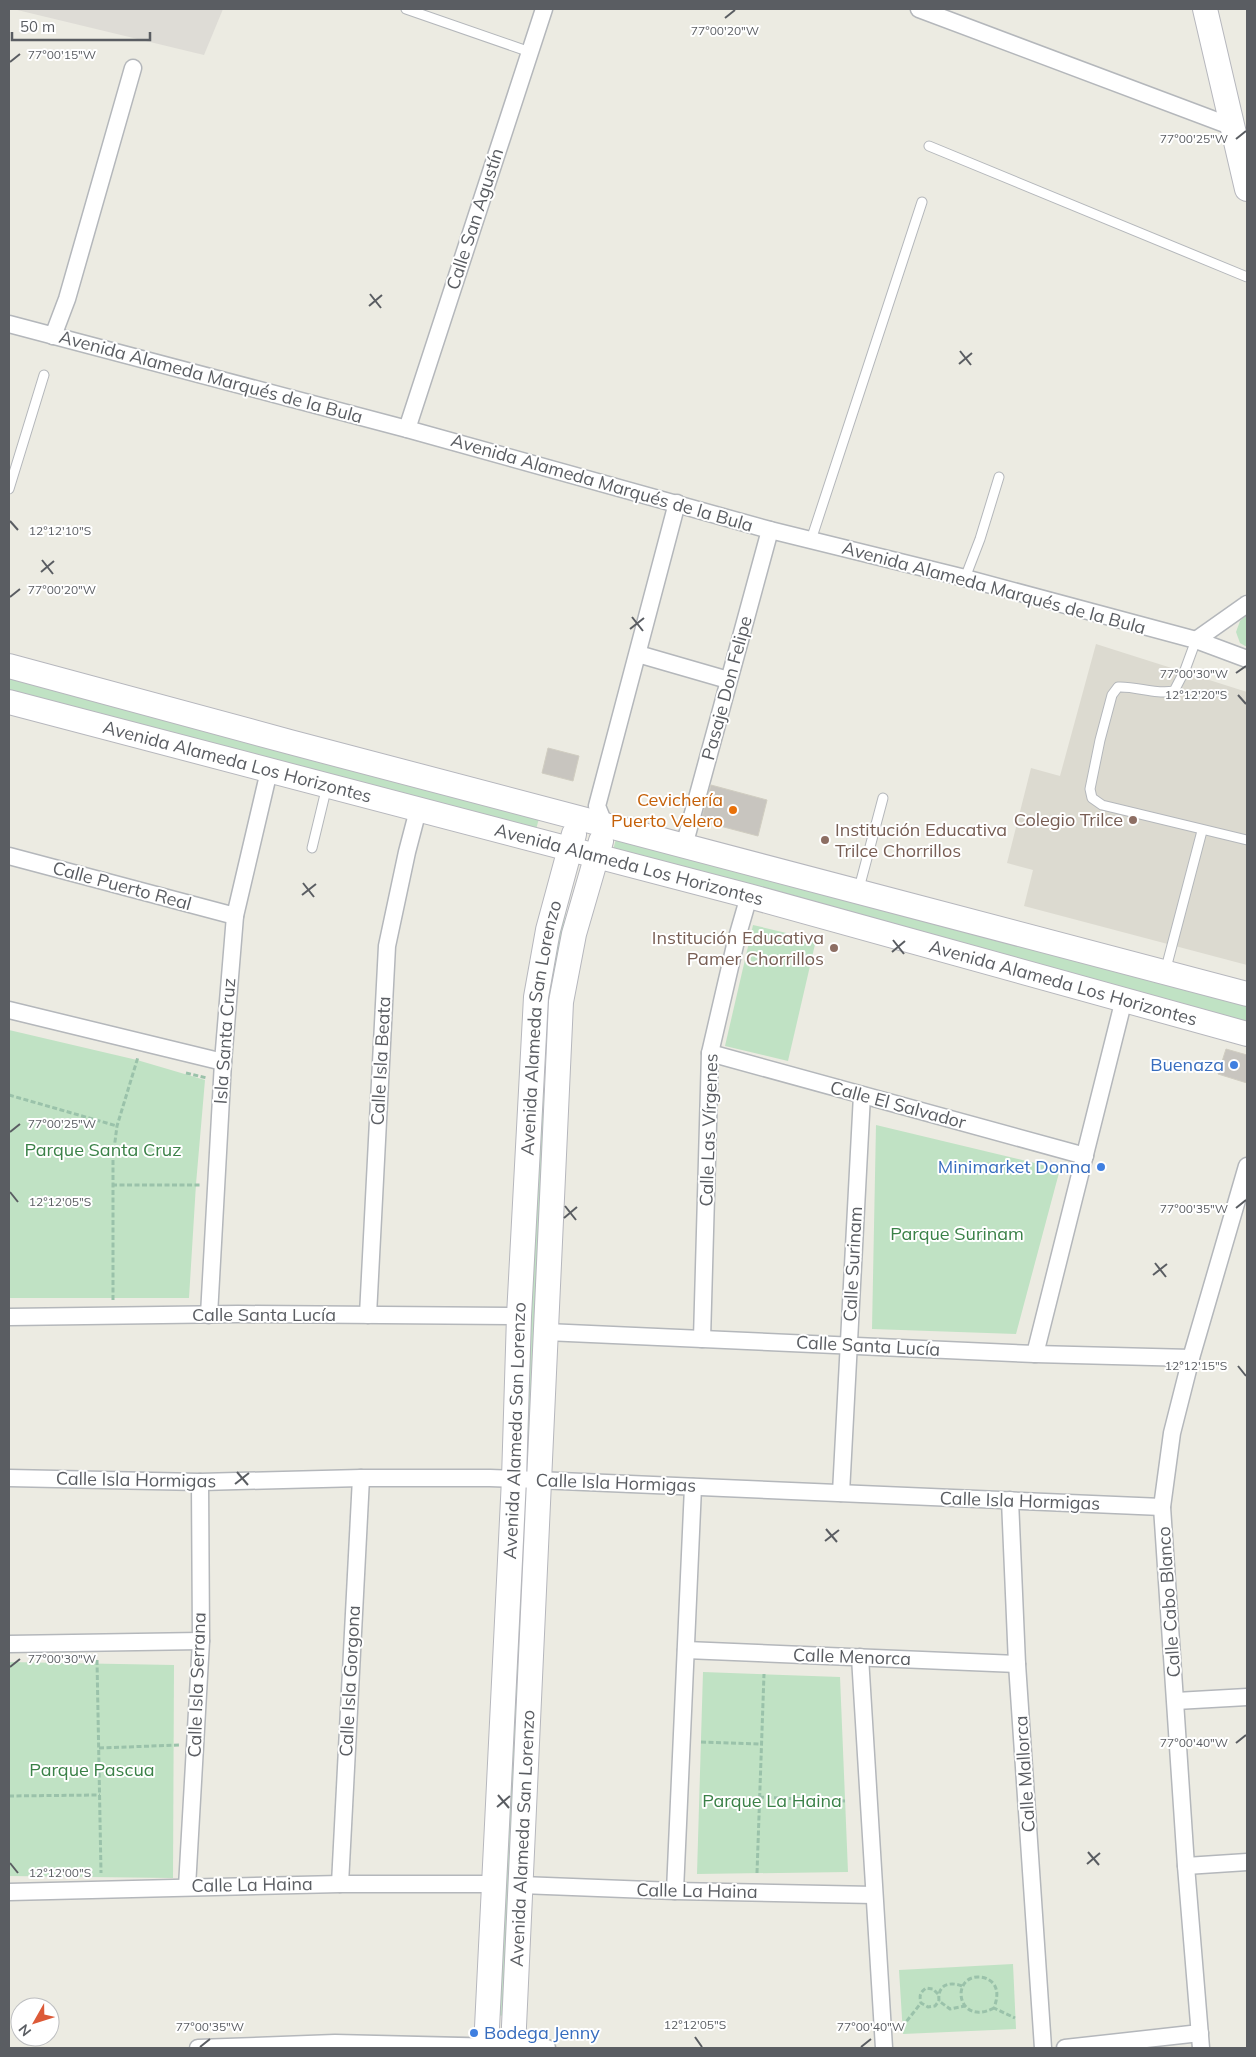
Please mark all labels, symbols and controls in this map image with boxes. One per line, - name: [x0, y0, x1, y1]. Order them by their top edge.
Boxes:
- scale bar: [12, 10, 150, 42]
- text: 50 m: [20, 17, 55, 36]
- text: 77°00'20"W: [691, 23, 759, 38]
- text: 77°00'15"W: [28, 47, 96, 62]
- text: 77°00'25"W: [1160, 131, 1228, 146]
- street label: Calle San Agustín: [441, 145, 508, 293]
- street label: Avenida Alameda Marqués de la Bula: [57, 325, 365, 428]
- street label: Avenida Alameda Marqués de la Bula: [448, 428, 756, 537]
- text: 12°12'10"S: [29, 523, 91, 538]
- street label: Avenida Alameda Marqués de la Bula: [840, 536, 1148, 639]
- text: 77°00'20"W: [28, 582, 96, 597]
- street label: Pasaje Don Felipe: [696, 613, 757, 762]
- text: 77°00'30"W: [1160, 666, 1228, 681]
- text: 12°12'20"S: [1165, 687, 1227, 702]
- street label: Avenida Alameda Los Horizontes: [101, 715, 374, 808]
- place label: Cevichería Puerto Velero: [611, 788, 723, 832]
- marker: Cevichería Puerto Velero: [727, 804, 739, 816]
- place label: Colegio Trilce: [1014, 808, 1123, 831]
- marker: Colegio Trilce: [1127, 814, 1139, 826]
- street label: Avenida Alameda Los Horizontes: [492, 818, 766, 910]
- place label: Institución Educativa Trilce Chorrillos: [835, 818, 1007, 862]
- marker: Institución Educativa Trilce Chorrillos: [819, 834, 831, 846]
- street label: Calle Puerto Real: [50, 856, 194, 915]
- street label: Avenida Alameda San Lorenzo: [516, 898, 567, 1156]
- place label: Institución Educativa Pamer Chorrillos: [652, 926, 824, 970]
- street label: Avenida Alameda Los Horizontes: [927, 935, 1200, 1031]
- marker: Institución Educativa Pamer Chorrillos: [828, 942, 840, 954]
- street label: Isla Santa Cruz: [209, 977, 240, 1105]
- street label: Calle Isla Beata: [366, 996, 395, 1126]
- street label: Calle Las Vírgenes: [694, 1053, 723, 1207]
- place label: Buenaza: [1150, 1053, 1224, 1076]
- marker: Buenaza: [1228, 1059, 1240, 1071]
- street label: Calle El Salvador: [828, 1075, 969, 1134]
- text: 77°00'25"W: [28, 1116, 96, 1131]
- park label: Parque Santa Cruz: [24, 1138, 182, 1161]
- place label: Minimarket Donna: [938, 1155, 1091, 1178]
- marker: Minimarket Donna: [1095, 1161, 1107, 1173]
- text: 12°12'05"S: [29, 1194, 91, 1209]
- text: 77°00'35"W: [1160, 1201, 1228, 1216]
- street label: Calle Surinam: [838, 1206, 867, 1322]
- park label: Parque Surinam: [890, 1222, 1024, 1245]
- street label: Avenida Alameda San Lorenzo: [498, 1302, 531, 1560]
- street label: Calle Santa Lucía: [192, 1303, 336, 1326]
- street label: Calle Santa Lucía: [795, 1330, 941, 1361]
- text: 12°12'15"S: [1165, 1358, 1227, 1373]
- street label: Calle Isla Hormigas: [56, 1467, 217, 1492]
- street label: Calle Isla Hormigas: [535, 1468, 697, 1497]
- street label: Calle Isla Hormigas: [939, 1486, 1101, 1515]
- street label: Calle Cabo Blanco: [1152, 1526, 1185, 1678]
- street label: Calle Isla Gorgona: [334, 1605, 365, 1757]
- street label: Calle Isla Serrana: [182, 1612, 211, 1758]
- street label: Calle Menorca: [793, 1643, 911, 1670]
- text: 77°00'30"W: [28, 1651, 96, 1666]
- street label: Avenida Alameda San Lorenzo: [505, 1709, 540, 1967]
- street label: Calle Mallorca: [1009, 1715, 1040, 1833]
- text: 77°00'40"W: [1160, 1735, 1228, 1750]
- park label: Parque Pascua: [29, 1758, 155, 1781]
- park label: Parque La Haina: [702, 1789, 842, 1812]
- text: 12°12'00"S: [29, 1865, 91, 1880]
- street label: Calle La Haina: [191, 1872, 313, 1897]
- street label: Calle La Haina: [636, 1878, 758, 1903]
- north arrow: [10, 1997, 60, 2047]
- text: 12°12'05"S: [664, 2017, 726, 2032]
- text: 77°00'35"W: [176, 2019, 244, 2034]
- text: 77°00'40"W: [837, 2019, 905, 2034]
- text: N: [15, 2020, 35, 2040]
- place label: Bodega Jenny: [484, 2021, 600, 2044]
- marker: Bodega Jenny: [468, 2027, 480, 2039]

